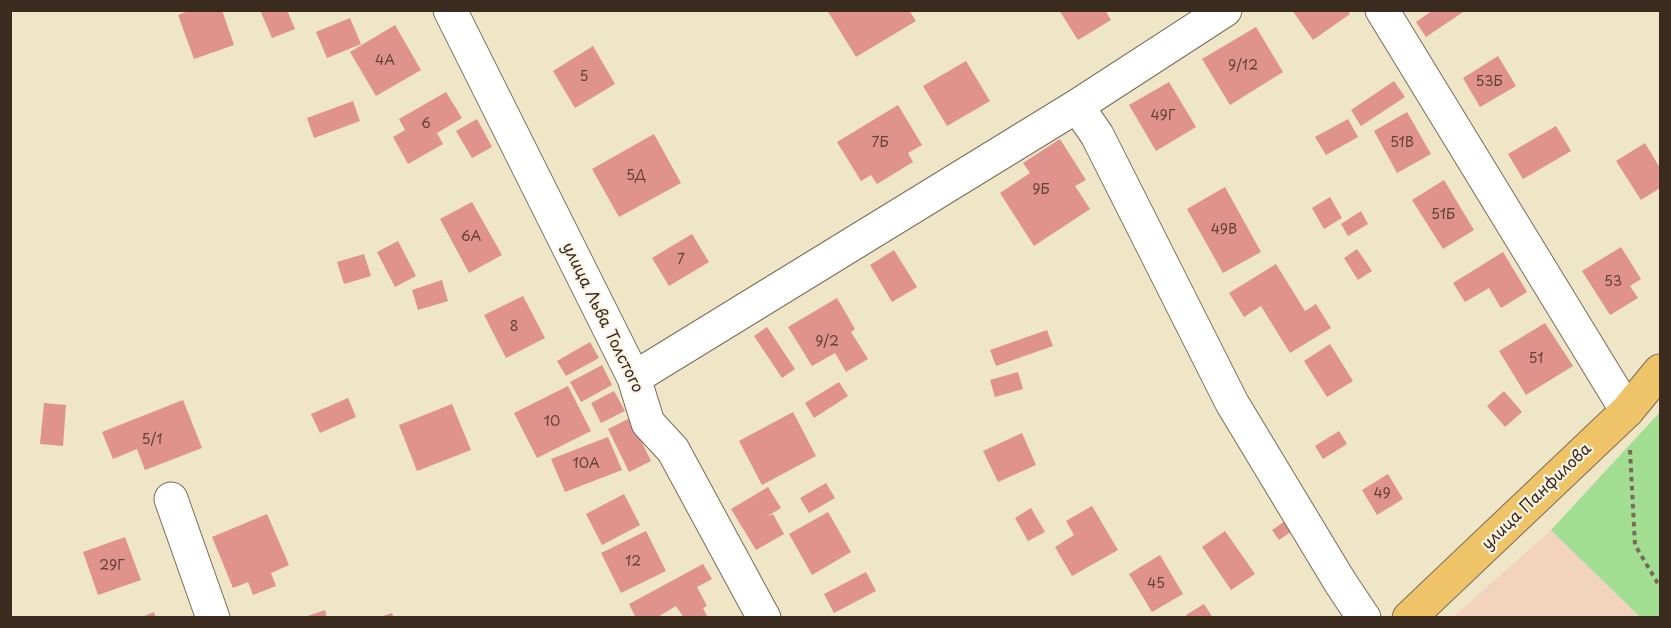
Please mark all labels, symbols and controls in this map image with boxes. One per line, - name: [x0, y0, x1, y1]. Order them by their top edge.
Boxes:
- house number: 4А: [375, 53, 395, 69]
- house number: 9/12: [1228, 58, 1258, 74]
- house number: 5: [579, 69, 589, 85]
- house number: 53Б: [1475, 74, 1503, 90]
- house number: 49Г: [1151, 108, 1175, 124]
- house number: 6: [421, 116, 431, 132]
- house number: 7Б: [871, 135, 889, 151]
- house number: 51В: [1390, 135, 1414, 151]
- house number: 5Д: [626, 168, 646, 184]
- house number: 9Б: [1032, 182, 1050, 198]
- house number: 51Б: [1431, 207, 1455, 223]
- house number: 49В: [1211, 222, 1237, 238]
- house number: 6А: [461, 229, 481, 245]
- street label: улица Льва Толстого: [557, 240, 647, 396]
- house number: 7: [677, 252, 685, 268]
- house number: 53: [1604, 274, 1622, 290]
- house number: 8: [510, 319, 518, 335]
- house number: 9/2: [815, 334, 839, 350]
- house number: 51: [1529, 351, 1543, 367]
- house number: 10: [544, 414, 560, 430]
- house number: 5/1: [141, 432, 163, 448]
- street label: улица Панфилова: [1478, 440, 1596, 554]
- house number: 10А: [572, 456, 600, 472]
- house number: 49: [1373, 486, 1391, 502]
- house number: 12: [625, 554, 641, 570]
- house number: 29Г: [99, 558, 125, 574]
- house number: 45: [1147, 576, 1165, 592]

